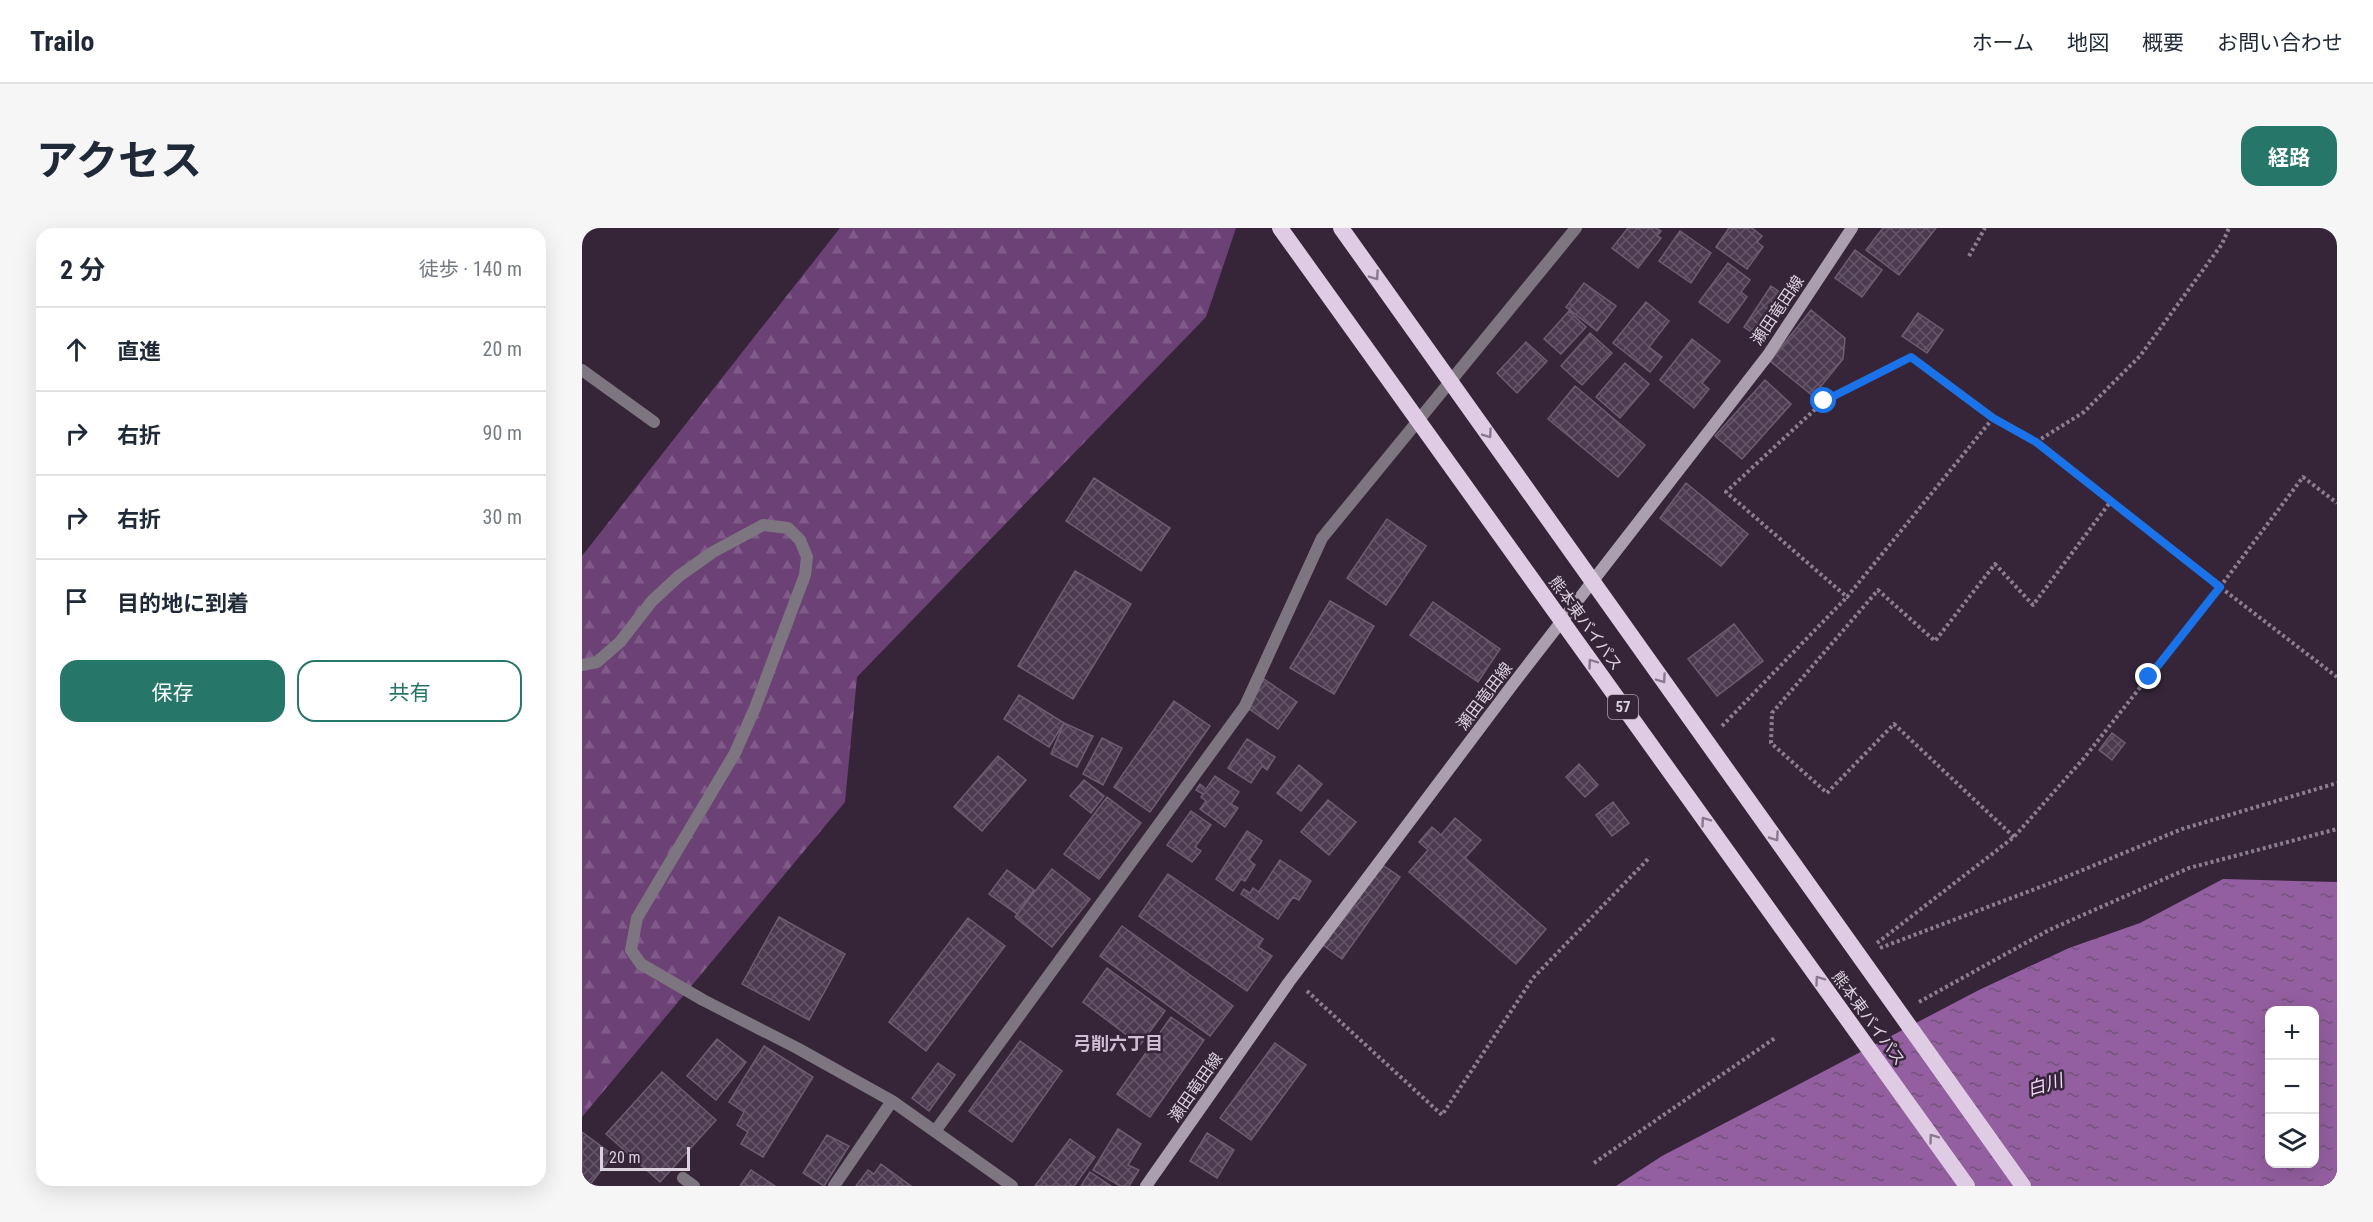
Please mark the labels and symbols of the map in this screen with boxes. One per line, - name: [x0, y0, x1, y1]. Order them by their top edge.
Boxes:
- one-way arrow: [1368, 269, 1379, 280]
- street label: 瀬田竜田線: [1747, 272, 1808, 349]
- route start: [1810, 387, 1836, 413]
- one-way arrow: [1481, 428, 1492, 439]
- street label: 熊本東バイパス: [1545, 573, 1626, 674]
- street label: 瀬田竜田線: [1453, 659, 1516, 734]
- one-way arrow: [1588, 659, 1599, 670]
- route end: [2135, 663, 2161, 689]
- one-way arrow: [1655, 672, 1666, 683]
- road number: 57: [1608, 695, 1638, 719]
- one-way arrow: [1702, 817, 1713, 828]
- one-way arrow: [1768, 831, 1779, 842]
- street label: 熊本東バイパス: [1828, 968, 1909, 1069]
- one-way arrow: [1815, 976, 1826, 987]
- district label: 弓削六丁目: [1073, 1033, 1163, 1054]
- street label: 瀬田竜田線: [1165, 1049, 1226, 1126]
- water label: 白川: [2025, 1069, 2067, 1100]
- one-way arrow: [1929, 1134, 1940, 1145]
- scale bar: [600, 1144, 690, 1172]

